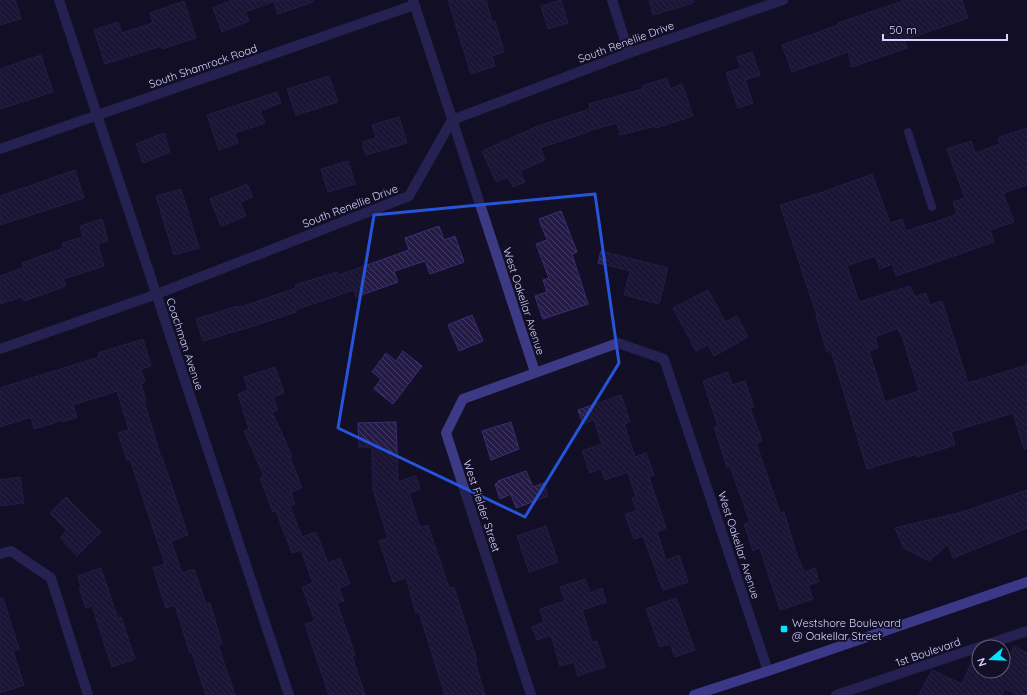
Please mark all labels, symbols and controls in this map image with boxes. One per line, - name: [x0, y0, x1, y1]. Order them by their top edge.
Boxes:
- scale bar: [883, 16, 1007, 42]
- street label: South Renellie Drive: [576, 18, 676, 66]
- text: 50 m: [889, 22, 917, 37]
- street label: South Shamrock Road: [147, 41, 259, 91]
- street label: South Renellie Drive: [300, 181, 400, 231]
- street label: West Oakellar Avenue: [500, 246, 548, 356]
- street label: Coachman Avenue: [163, 296, 207, 392]
- street label: West Fielder Street: [461, 458, 504, 554]
- street label: West Oakellar Avenue: [715, 490, 763, 600]
- place label: Westshore Boulevard @ Oakellar Street: [792, 616, 901, 643]
- marker: Westshore Boulevard @ Oakellar Street: [779, 624, 789, 634]
- street label: 1st Boulevard: [894, 634, 962, 670]
- north arrow: [971, 639, 1011, 679]
- text: N: [974, 656, 989, 668]

